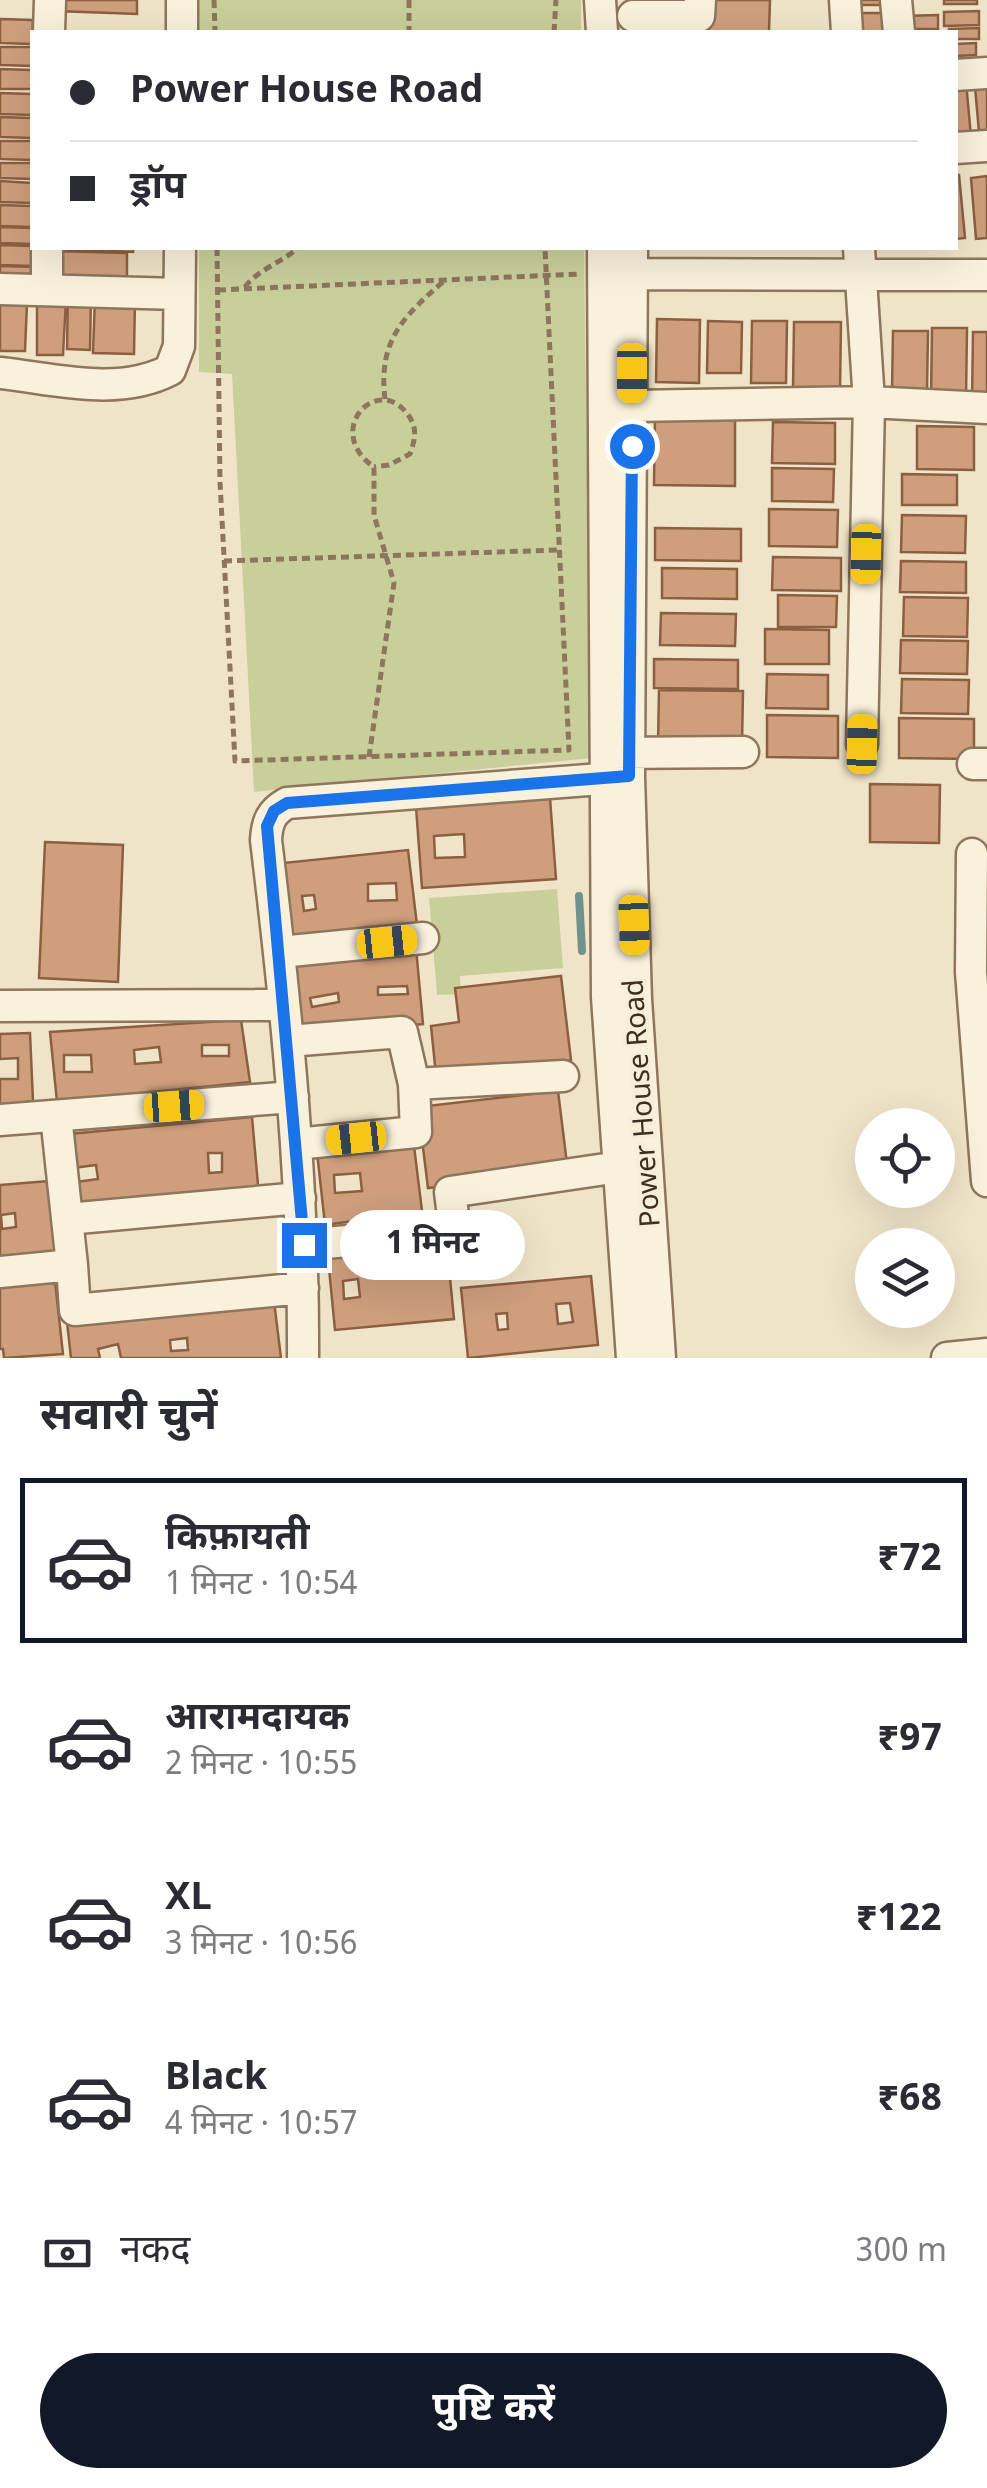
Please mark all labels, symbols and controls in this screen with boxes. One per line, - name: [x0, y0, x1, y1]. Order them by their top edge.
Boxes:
- text: Power House Road: [130, 68, 483, 118]
- text: ड्रॉप: [130, 164, 186, 214]
- car: [617, 343, 647, 403]
- route start: [610, 424, 655, 469]
- car: [850, 524, 882, 584]
- car: [846, 714, 878, 774]
- car: [618, 894, 650, 956]
- car: [356, 924, 418, 960]
- street label: Power House Road: [617, 978, 671, 1228]
- car: [143, 1089, 205, 1123]
- map controls: [855, 1108, 955, 1328]
- button: locate: [855, 1108, 955, 1208]
- car: [325, 1120, 387, 1156]
- callout: 1 मिनट: [339, 1210, 524, 1280]
- route end: [282, 1223, 327, 1268]
- text: 1 मिनट: [386, 1224, 479, 1266]
- button: layers: [855, 1228, 955, 1328]
- text: सवारी चुनें: [40, 1389, 217, 1447]
- text: किफ़ायती: [165, 1515, 309, 1565]
- icon: car: [45, 1516, 135, 1606]
- text: ₹72: [877, 1536, 942, 1586]
- text: 1 मिनट · 10:54: [165, 1565, 357, 1607]
- text: आरामदायक: [165, 1695, 349, 1745]
- icon: car: [45, 1696, 135, 1786]
- text: ₹97: [877, 1716, 942, 1766]
- text: 2 मिनट · 10:55: [165, 1745, 357, 1787]
- text: XL: [165, 1875, 212, 1925]
- icon: car: [45, 1876, 135, 1966]
- text: ₹122: [856, 1896, 942, 1946]
- text: 3 मिनट · 10:56: [165, 1925, 357, 1967]
- text: Black: [165, 2055, 267, 2105]
- icon: car: [45, 2056, 135, 2146]
- text: ₹68: [877, 2076, 942, 2126]
- text: 4 मिनट · 10:57: [165, 2105, 357, 2147]
- icon: cash: [40, 2226, 95, 2281]
- text: नकद: [120, 2228, 190, 2278]
- text: 300 m: [856, 2232, 947, 2274]
- button: पुष्टि करें: [40, 2353, 947, 2468]

